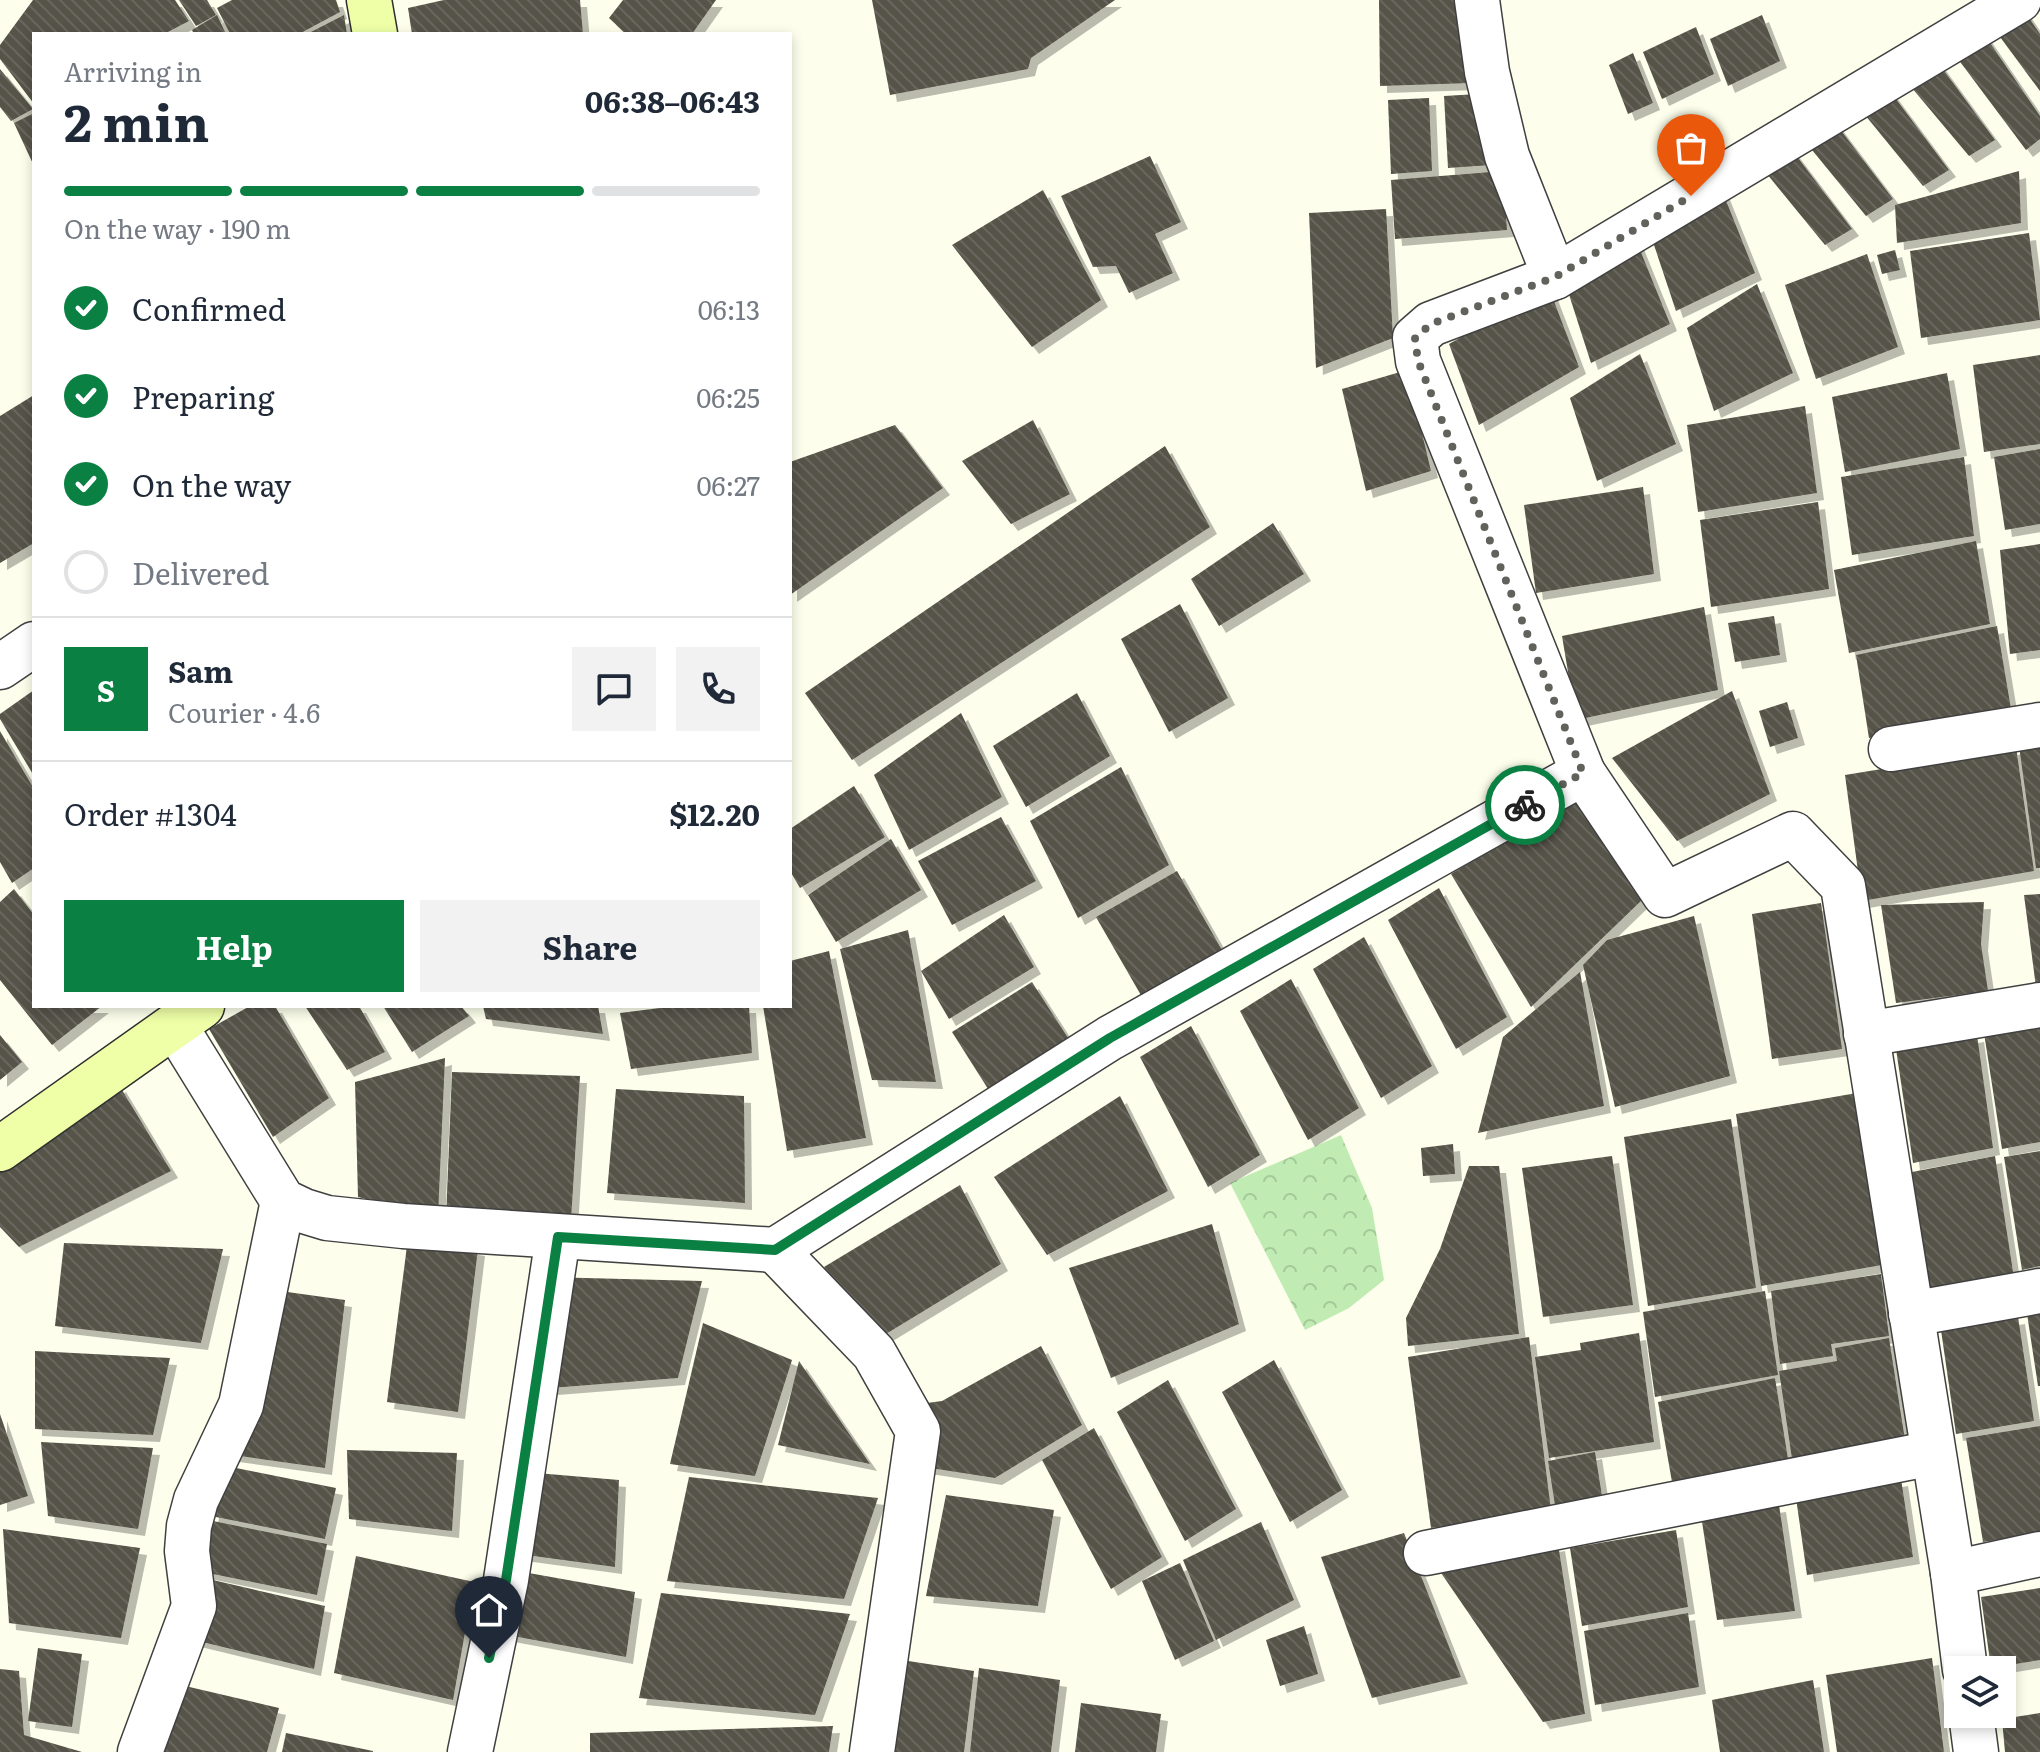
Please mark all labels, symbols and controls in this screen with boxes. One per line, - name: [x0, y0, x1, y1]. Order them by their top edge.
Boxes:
- text: Arriving in: [64, 51, 202, 90]
- text: 06:38–06:43: [585, 78, 760, 122]
- text: 2 min: [64, 81, 209, 158]
- pin: [1657, 114, 1725, 196]
- icon: bag: [1669, 126, 1713, 170]
- text: On the way · 190 m: [64, 208, 291, 247]
- icon: check: [64, 286, 108, 330]
- text: Confirmed: [132, 286, 286, 330]
- text: 06:13: [698, 289, 760, 328]
- icon: check: [64, 374, 108, 418]
- text: Preparing: [132, 374, 274, 418]
- text: 06:25: [696, 377, 760, 416]
- icon: check: [64, 462, 108, 506]
- text: On the way: [132, 462, 291, 506]
- text: 06:27: [697, 465, 760, 504]
- text: Delivered: [132, 550, 269, 594]
- button: chat: [572, 647, 656, 731]
- button: phone: [676, 647, 760, 731]
- text: Sam: [168, 648, 233, 692]
- text: S: [97, 667, 115, 711]
- text: Courier · 4.6: [168, 692, 320, 731]
- courier: [1485, 765, 1565, 845]
- icon: bike: [1503, 783, 1547, 827]
- text: Order #1304: [64, 791, 237, 835]
- text: $12.20: [669, 791, 760, 835]
- button: Help: [64, 900, 404, 992]
- button: Share: [420, 900, 760, 992]
- pin: [455, 1576, 523, 1658]
- icon: home: [467, 1588, 511, 1632]
- map controls: [1944, 1656, 2016, 1728]
- button: layers: [1944, 1656, 2016, 1728]

